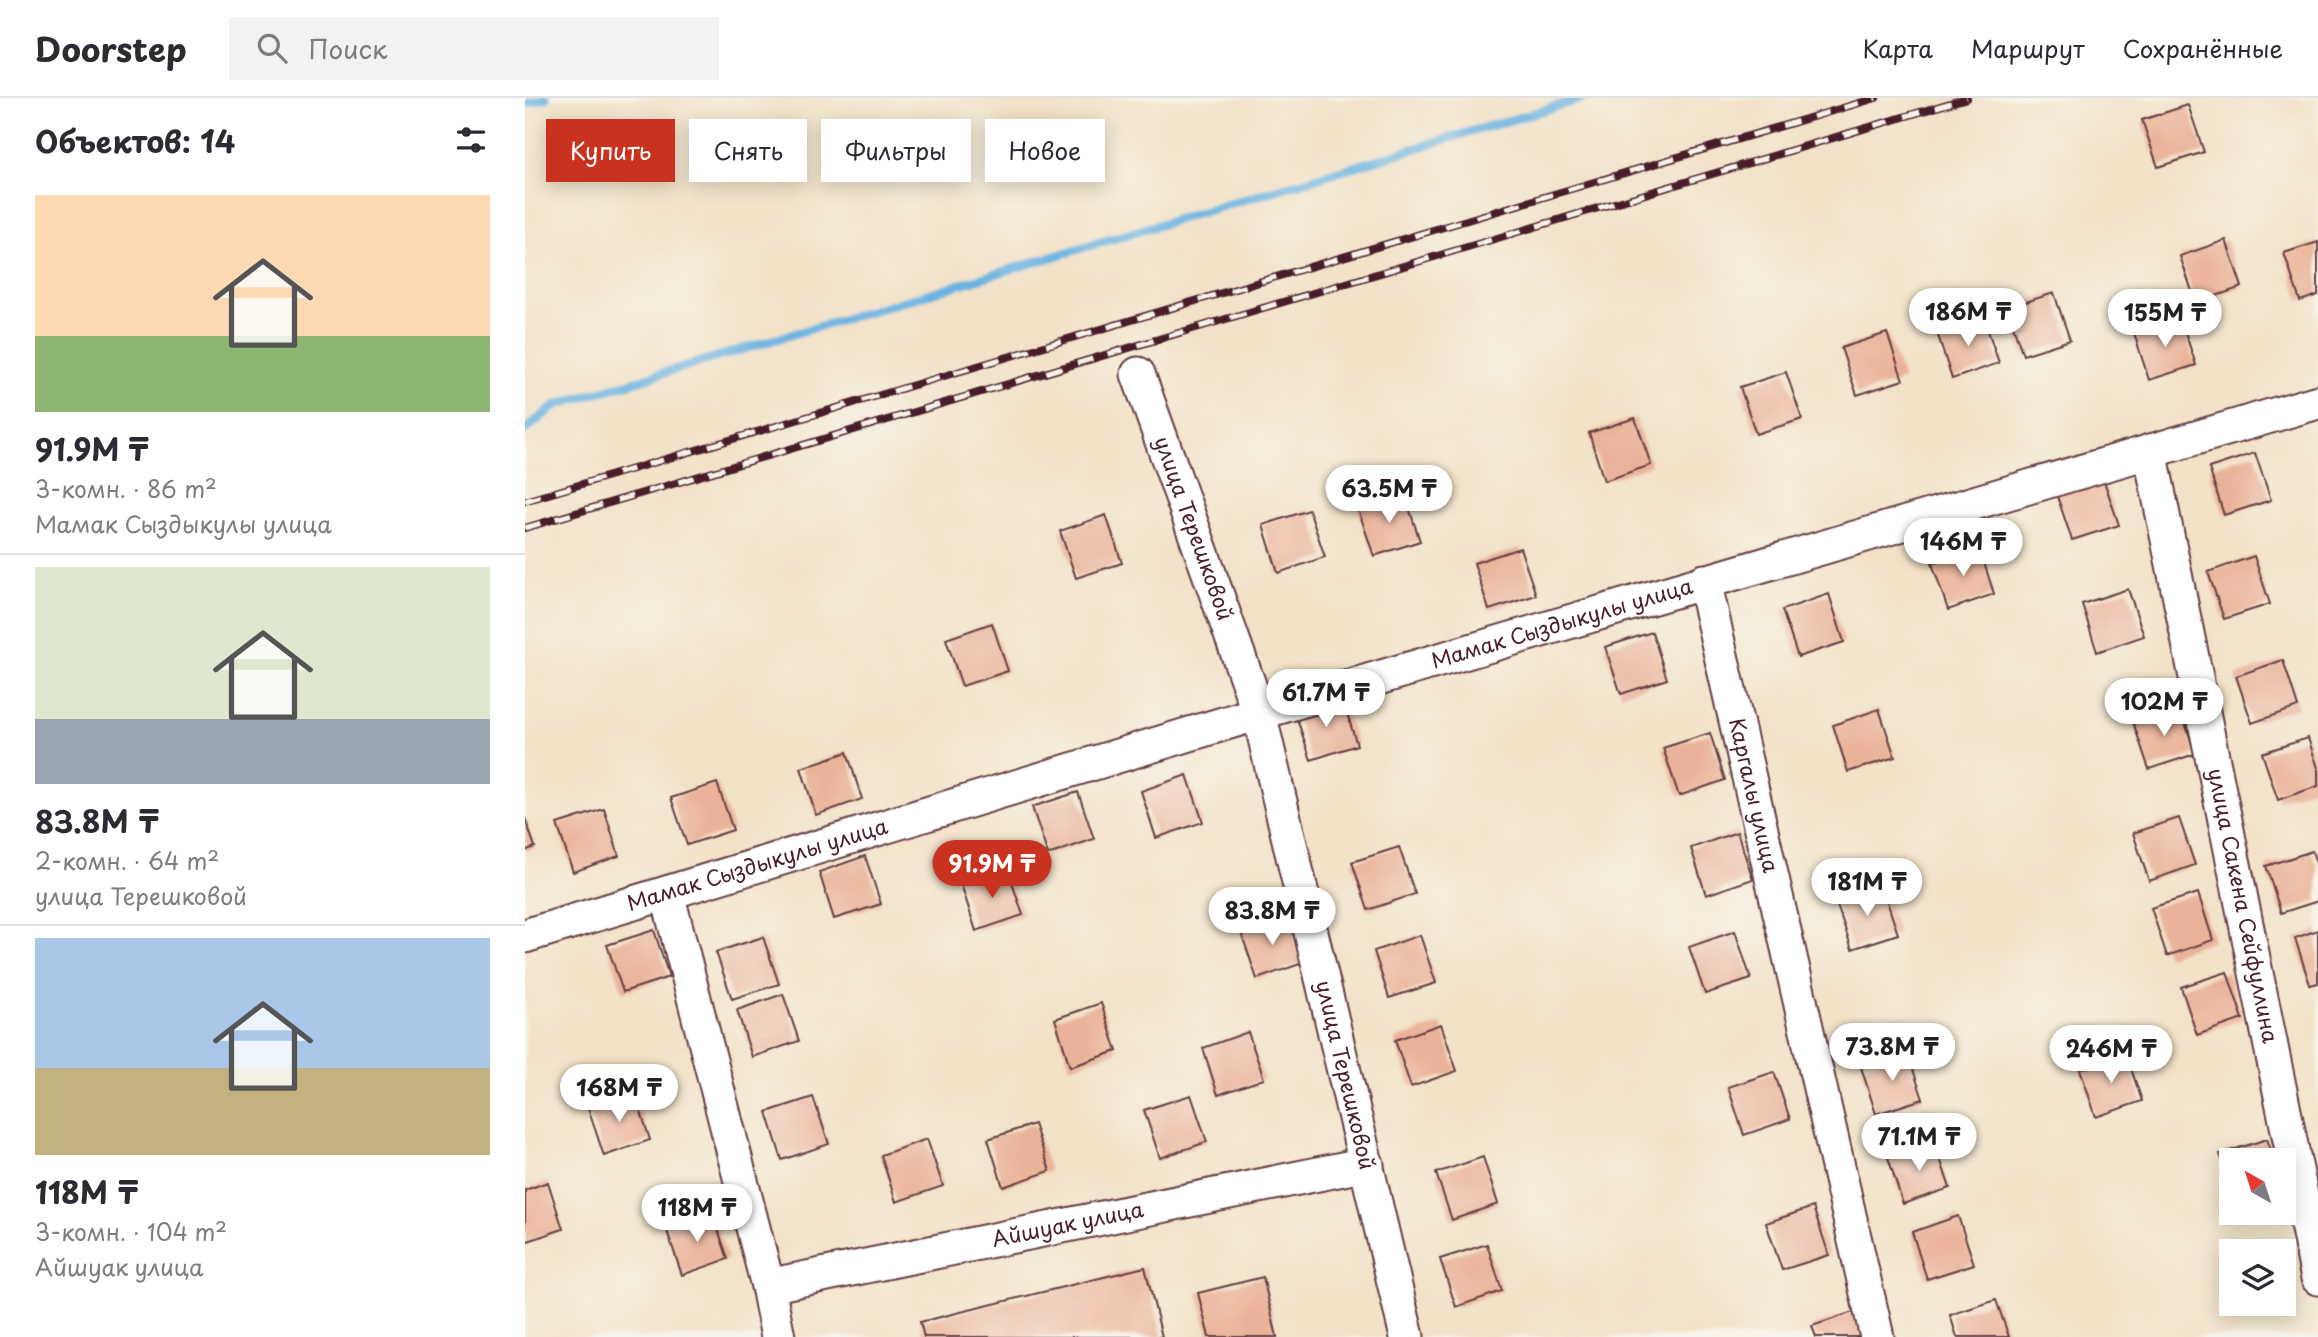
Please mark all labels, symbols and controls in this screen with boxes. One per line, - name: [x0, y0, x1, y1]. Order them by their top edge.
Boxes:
- search box: [229, 17, 719, 80]
- text: Doorstep: [35, 23, 187, 73]
- icon: search: [253, 29, 291, 67]
- text: Поиск: [309, 29, 388, 68]
- text: Карта: [1862, 30, 1933, 66]
- text: Маршрут: [1971, 30, 2085, 66]
- text: Сохранённые: [2123, 30, 2283, 66]
- text: Объектов: 14: [35, 118, 235, 163]
- chip: Купить: [546, 119, 675, 182]
- chip: Снять: [689, 119, 807, 182]
- chip: Фильтры: [821, 119, 971, 182]
- chip: Новое: [985, 119, 1105, 182]
- icon: filters: [452, 121, 490, 159]
- icon: home: [200, 240, 326, 366]
- pin: 186M ₸: [1911, 288, 2025, 348]
- pin: 155M ₸: [2108, 289, 2222, 349]
- text: 186M ₸: [1925, 293, 2011, 328]
- text: 155M ₸: [2124, 294, 2206, 329]
- text: 91.9M ₸: [35, 426, 148, 471]
- street label: улица Терешковой: [1147, 431, 1243, 624]
- pin: 63.5M ₸: [1324, 466, 1454, 525]
- text: 63.5M ₸: [1341, 470, 1437, 505]
- text: 3-комн. · 86 m²: [35, 471, 217, 506]
- text: Мамак Сыздыкулы улица: [35, 506, 332, 541]
- pin: 146M ₸: [1906, 518, 2020, 578]
- text: 146M ₸: [1920, 523, 2006, 558]
- street label: Мамак Сыздыкулы улица: [1427, 568, 1697, 676]
- icon: home: [200, 612, 326, 738]
- pin: 61.7M ₸: [1261, 670, 1391, 729]
- text: 61.7M ₸: [1282, 674, 1370, 709]
- pin: 102M ₸: [2107, 678, 2221, 738]
- text: 102M ₸: [2120, 683, 2208, 718]
- street label: Каргалы улица: [1722, 715, 1788, 876]
- street label: улица Сакена Сейфуллина: [2201, 765, 2288, 1046]
- text: 83.8M ₸: [35, 798, 159, 843]
- street label: Мамак Сыздыкулы улица: [623, 809, 892, 918]
- pin: 91.9M ₸: [927, 840, 1057, 900]
- text: 2-комн. · 64 m²: [35, 843, 219, 878]
- text: 91.9M ₸: [949, 845, 1035, 880]
- pin: 181M ₸: [1810, 858, 1924, 918]
- text: 181M ₸: [1827, 863, 1907, 898]
- text: улица Терешковой: [35, 878, 247, 913]
- pin: 83.8M ₸: [1207, 888, 1337, 947]
- text: 83.8M ₸: [1225, 892, 1319, 927]
- street label: улица Терешковой: [1309, 977, 1385, 1172]
- icon: home: [200, 983, 326, 1109]
- pin: 73.8M ₸: [1827, 1024, 1957, 1083]
- pin: 246M ₸: [2054, 1026, 2168, 1085]
- text: 73.8M ₸: [1845, 1028, 1939, 1063]
- text: 246M ₸: [2065, 1030, 2157, 1065]
- pin: 168M ₸: [562, 1065, 676, 1124]
- text: 168M ₸: [576, 1069, 662, 1104]
- pin: 71.1M ₸: [1854, 1114, 1984, 1173]
- text: 71.1M ₸: [1878, 1118, 1960, 1153]
- north arrow: [2219, 1148, 2296, 1225]
- map controls: [2219, 1148, 2296, 1316]
- text: 118M ₸: [35, 1169, 138, 1214]
- pin: 118M ₸: [640, 1184, 754, 1244]
- text: 118M ₸: [658, 1189, 736, 1224]
- street label: Айшуак улица: [989, 1192, 1147, 1254]
- text: 3-комн. · 104 m²: [35, 1214, 227, 1249]
- button: layers: [2219, 1239, 2296, 1316]
- text: Айшуак улица: [35, 1249, 203, 1284]

